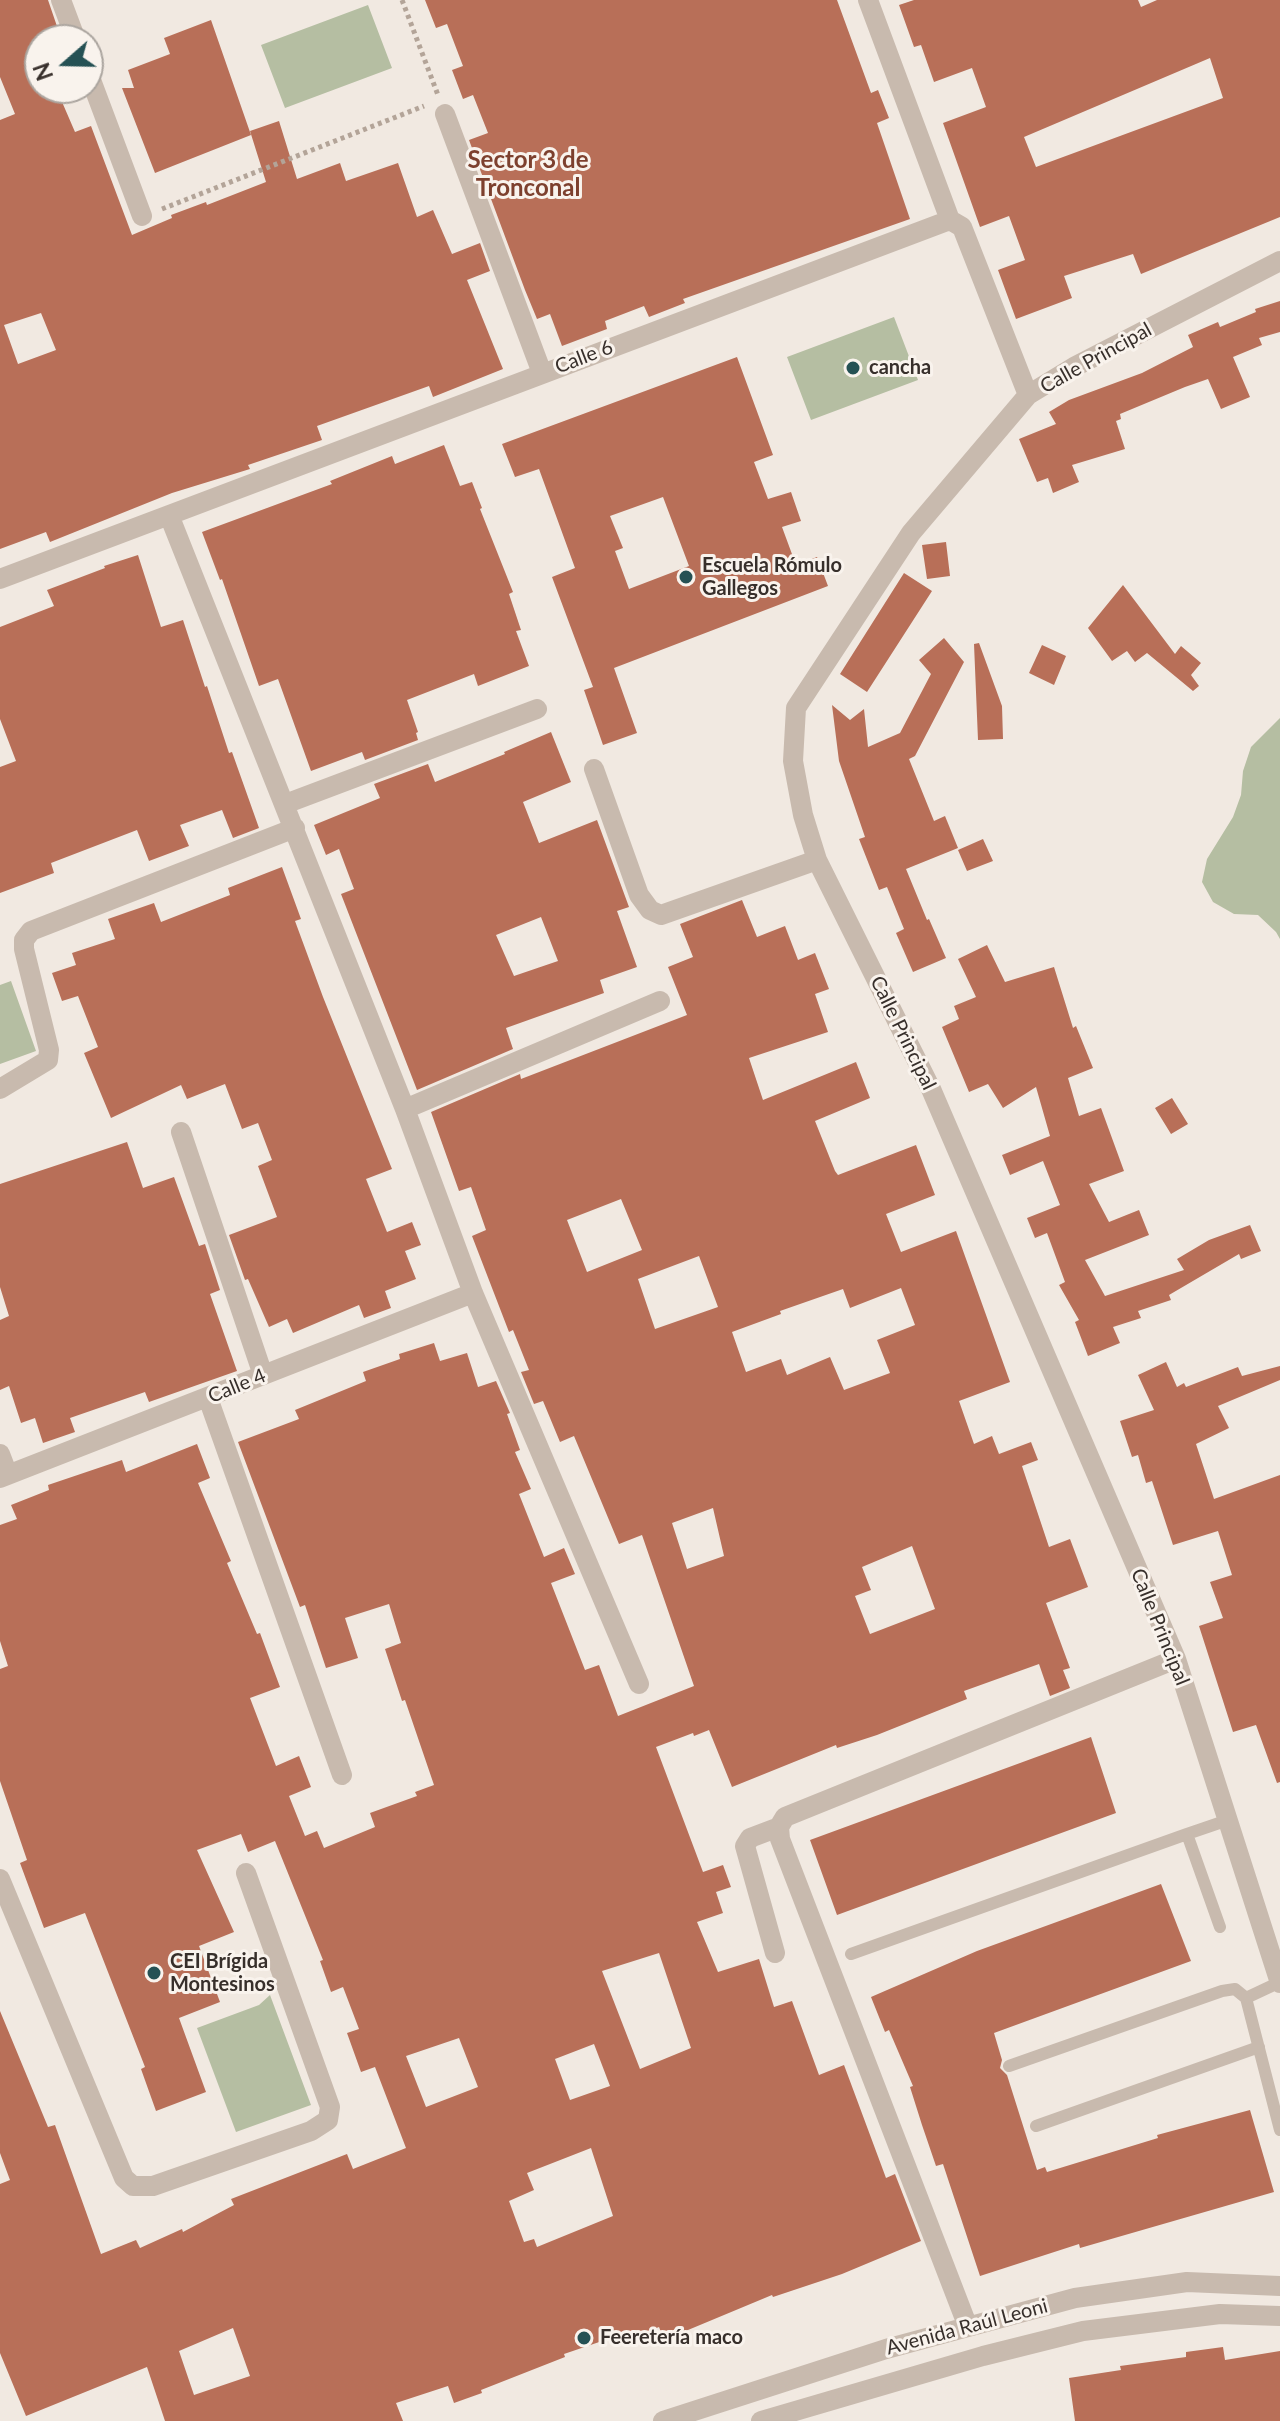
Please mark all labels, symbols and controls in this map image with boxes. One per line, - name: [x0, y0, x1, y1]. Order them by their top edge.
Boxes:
- north arrow: [24, 24, 104, 104]
- text: N: [27, 59, 58, 84]
- district label: Sector 3 de Tronconal: [467, 146, 589, 202]
- street label: Calle Principal: [1036, 318, 1156, 398]
- street label: Calle 6: [552, 335, 616, 379]
- place label: cancha: [869, 356, 931, 380]
- marker: cancha: [844, 359, 862, 377]
- place label: Escuela Rómulo Gallegos: [702, 554, 842, 601]
- marker: Escuela Rómulo Gallegos: [677, 568, 695, 586]
- street label: Calle Principal: [865, 972, 941, 1094]
- street label: Calle 4: [205, 1364, 269, 1408]
- street label: Calle Principal: [1126, 1565, 1194, 1689]
- place label: CEI Brígida Montesinos: [170, 1950, 275, 1997]
- marker: CEI Brígida Montesinos: [145, 1964, 163, 1982]
- street label: Avenida Raúl Leoni: [884, 2294, 1050, 2360]
- place label: Feeretería maco: [600, 2326, 743, 2350]
- marker: Feeretería maco: [575, 2329, 593, 2347]

